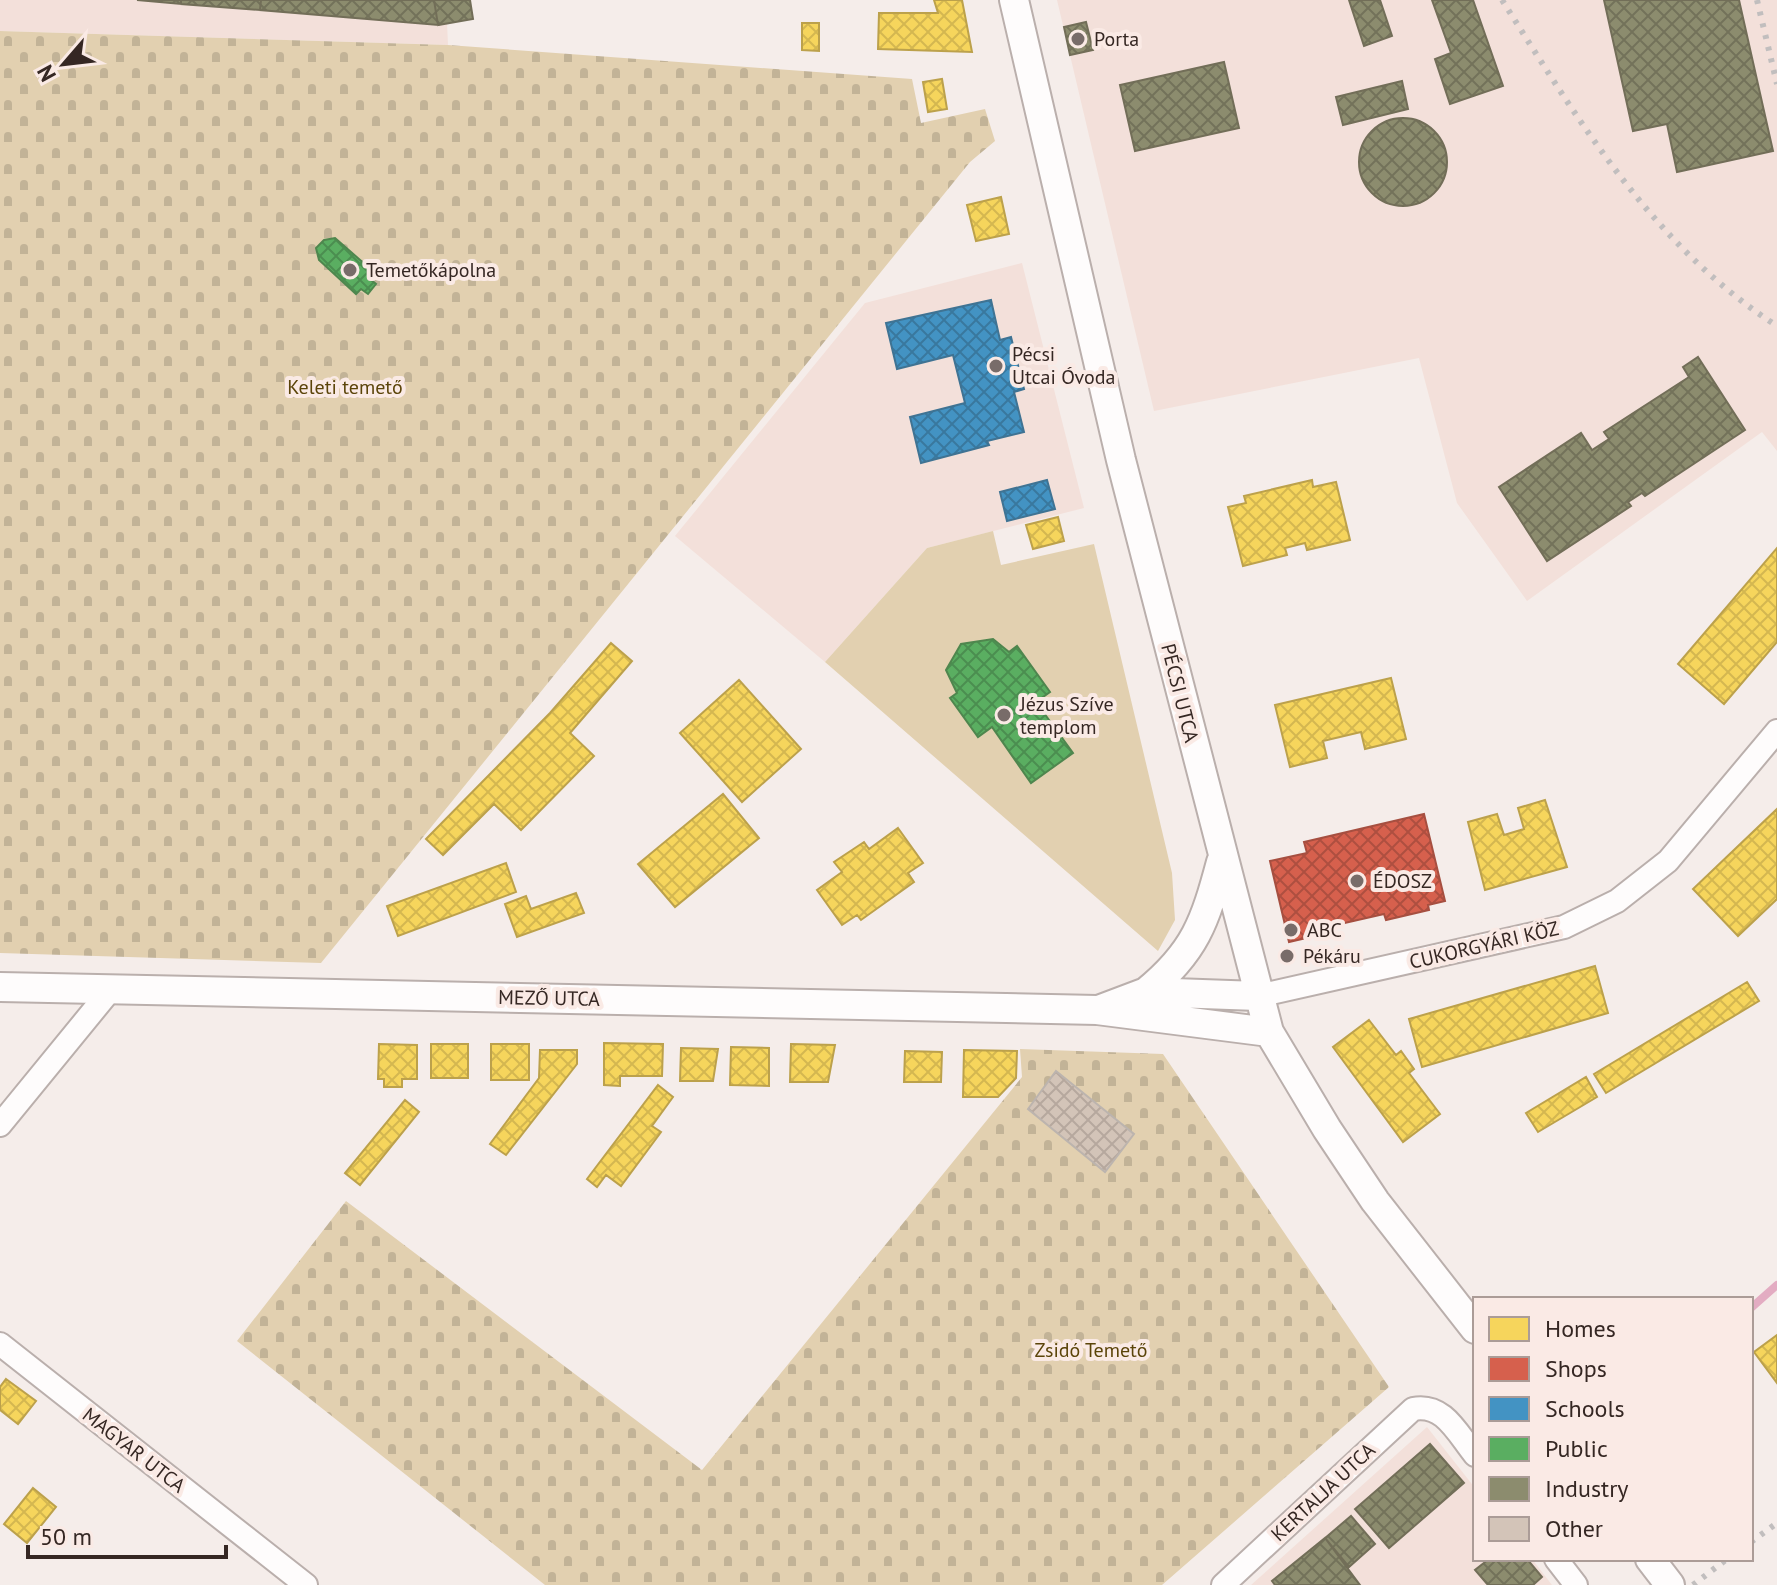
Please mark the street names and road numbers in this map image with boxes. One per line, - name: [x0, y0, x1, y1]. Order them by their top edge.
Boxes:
- street label: PÉCSI UTCA: [1155, 641, 1205, 745]
- street label: CUKORGYÁRI KÖZ: [1407, 915, 1561, 975]
- street label: MEZŐ UTCA: [498, 984, 600, 1012]
- street label: MAGYAR UTCA: [77, 1402, 191, 1499]
- street label: KERTALJA UTCA: [1265, 1437, 1381, 1547]

